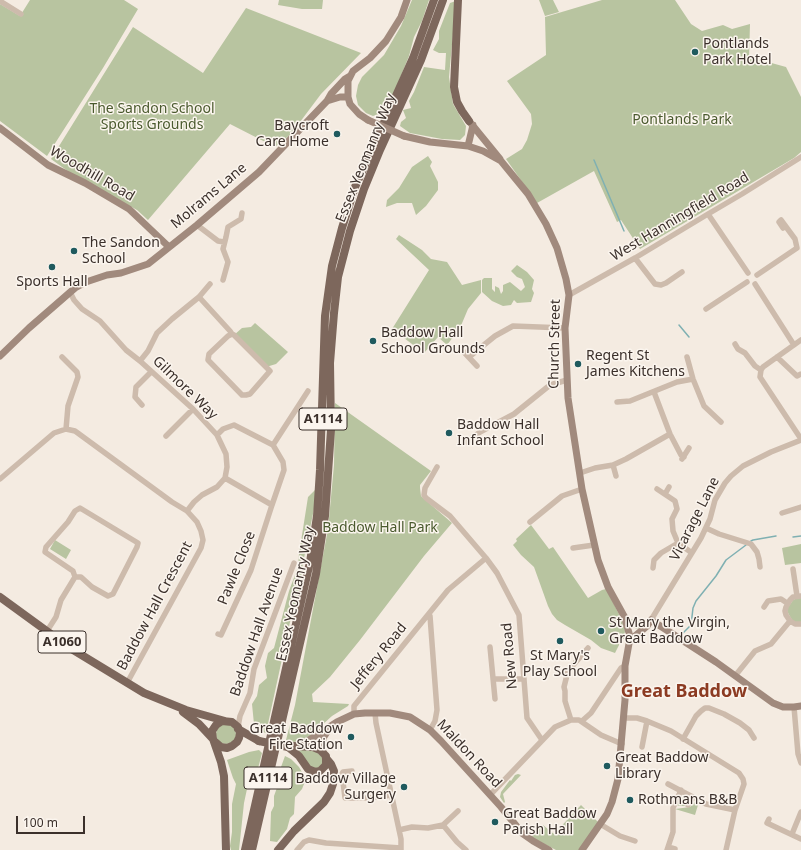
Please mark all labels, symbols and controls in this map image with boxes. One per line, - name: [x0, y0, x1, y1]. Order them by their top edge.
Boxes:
- place label: Pontlands Park Hotel: [703, 36, 772, 68]
- marker: Pontlands Park Hotel: [690, 47, 700, 57]
- street label: Essex Yeomanry Way: [332, 91, 400, 225]
- park label: The Sandon School Sports Grounds: [89, 101, 215, 134]
- park label: Pontlands Park: [632, 112, 732, 128]
- place label: Baycroft Care Home: [255, 118, 329, 150]
- marker: Baycroft Care Home: [332, 129, 342, 139]
- street label: Woodhill Road: [47, 143, 137, 205]
- street label: Molrams Lane: [168, 160, 250, 232]
- street label: West Hanningfield Road: [608, 169, 752, 265]
- place label: The Sandon School: [82, 235, 160, 268]
- marker: The Sandon School: [69, 246, 79, 256]
- marker: Sports Hall: [47, 262, 57, 272]
- place label: Sports Hall: [16, 274, 88, 290]
- street label: Church Street: [546, 299, 564, 389]
- place label: Baddow Hall School Grounds: [381, 325, 485, 358]
- marker: Baddow Hall School Grounds: [368, 336, 378, 346]
- place label: Regent St James Kitchens: [586, 348, 685, 380]
- street label: Gilmore Way: [149, 353, 221, 423]
- marker: Regent St James Kitchens: [573, 359, 583, 369]
- road number: A1114: [299, 408, 347, 430]
- place label: Baddow Hall Infant School: [457, 417, 544, 450]
- marker: Baddow Hall Infant School: [444, 428, 454, 438]
- street label: Vicarage Lane: [667, 474, 723, 564]
- park label: Baddow Hall Park: [322, 520, 438, 536]
- street label: Essex Yeomanry Way: [274, 525, 318, 663]
- street label: Pawle Close: [215, 529, 259, 607]
- street label: Baddow Hall Crescent: [114, 539, 196, 673]
- street label: Baddow Hall Avenue: [227, 565, 287, 699]
- place label: St Mary the Virgin, Great Baddow: [609, 615, 730, 648]
- street label: Jeffery Road: [347, 620, 411, 692]
- street label: New Road: [499, 622, 521, 690]
- marker: St Mary the Virgin, Great Baddow: [596, 626, 606, 636]
- road number: A1060: [38, 631, 86, 653]
- marker: St Mary's Play School: [555, 636, 565, 646]
- place label: St Mary's Play School: [523, 648, 597, 680]
- district label: Great Baddow: [621, 681, 747, 703]
- street label: Maldon Road: [433, 716, 505, 792]
- place label: Great Baddow Fire Station: [249, 721, 343, 754]
- marker: Great Baddow Fire Station: [346, 732, 356, 742]
- place label: Great Baddow Library: [615, 750, 709, 782]
- marker: Great Baddow Library: [602, 761, 612, 771]
- road number: A1114: [244, 767, 292, 789]
- place label: Baddow Village Surgery: [295, 771, 396, 804]
- marker: Baddow Village Surgery: [399, 782, 409, 792]
- place label: Rothmans B&B: [638, 792, 737, 808]
- marker: Rothmans B&B: [625, 795, 635, 805]
- place label: Great Baddow Parish Hall: [503, 806, 597, 838]
- scale bar: [18, 808, 87, 834]
- text: 100 m: [23, 814, 58, 831]
- marker: Great Baddow Parish Hall: [490, 817, 500, 827]

